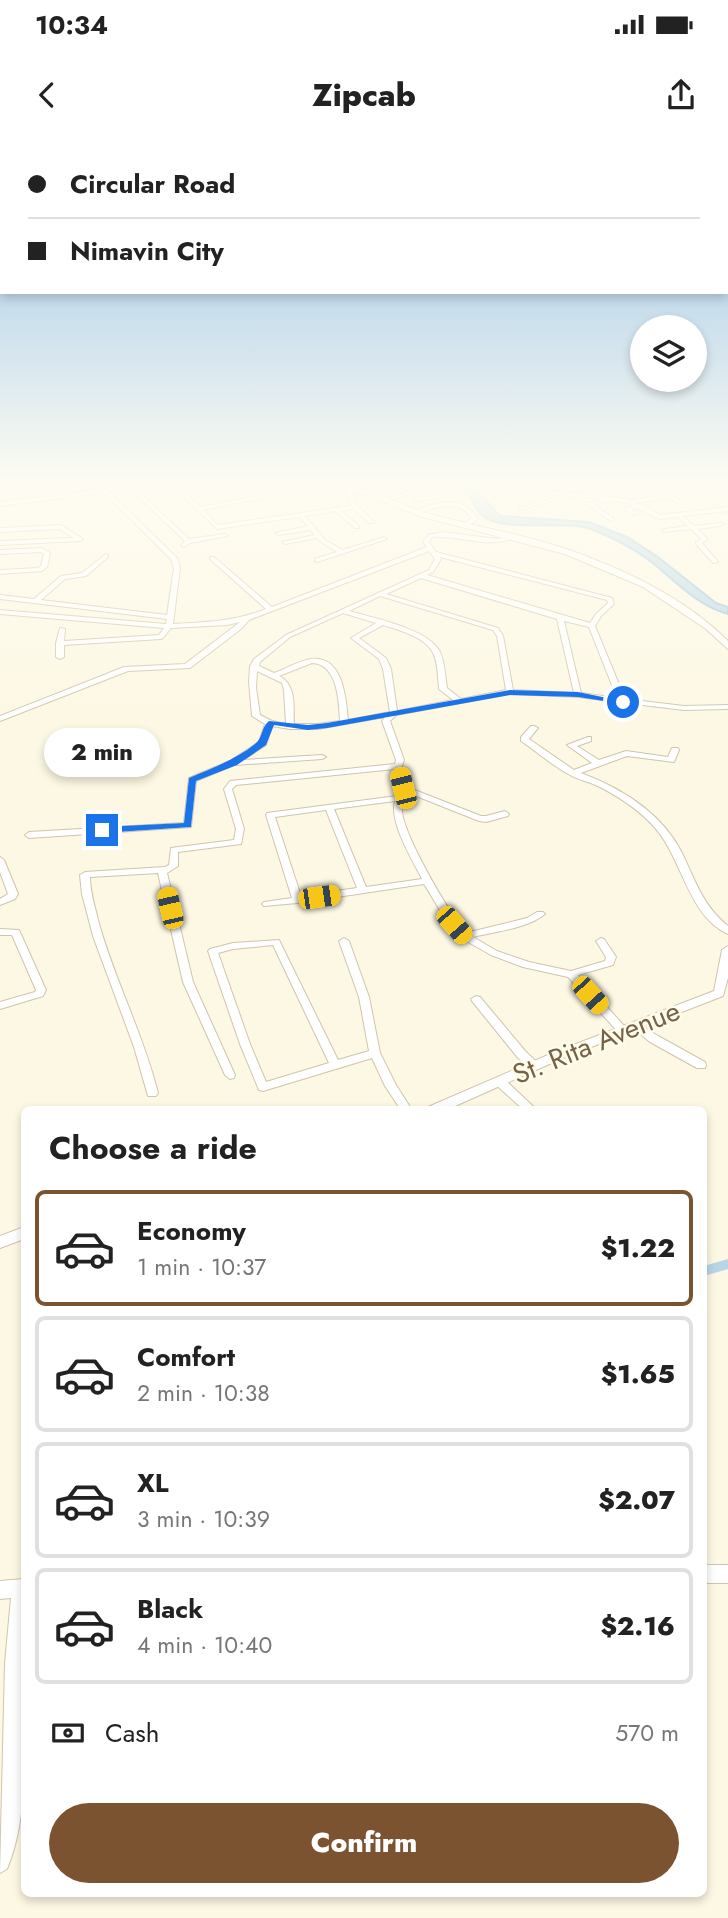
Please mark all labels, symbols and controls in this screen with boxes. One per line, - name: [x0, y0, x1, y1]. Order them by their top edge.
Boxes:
- text: 10:34: [35, 6, 108, 44]
- text: Zipcab: [312, 72, 416, 118]
- icon: back: [28, 76, 66, 114]
- icon: share: [662, 76, 700, 114]
- text: Circular Road: [70, 165, 235, 203]
- text: Nimavin City: [70, 232, 224, 270]
- map controls: [630, 315, 707, 392]
- button: layers: [630, 315, 707, 392]
- route start: [607, 686, 639, 718]
- callout: 2 min: [44, 728, 160, 778]
- text: 2 min: [71, 735, 133, 769]
- car: [388, 765, 419, 811]
- route end: [86, 814, 118, 846]
- car: [297, 884, 342, 910]
- car: [156, 885, 185, 931]
- car: [433, 902, 476, 948]
- car: [569, 972, 612, 1018]
- street label: St. Rita Avenue: [506, 990, 686, 1095]
- text: Choose a ride: [49, 1125, 257, 1171]
- text: Economy: [137, 1212, 246, 1250]
- icon: car: [53, 1217, 116, 1280]
- text: $1.22: [601, 1229, 675, 1267]
- text: 1 min · 10:37: [137, 1250, 266, 1284]
- text: Comfort: [137, 1338, 235, 1376]
- icon: car: [53, 1343, 116, 1406]
- text: $1.65: [601, 1355, 675, 1393]
- text: 2 min · 10:38: [137, 1376, 270, 1410]
- text: XL: [137, 1464, 169, 1502]
- icon: car: [53, 1469, 116, 1532]
- text: $2.07: [598, 1481, 675, 1519]
- text: 3 min · 10:39: [137, 1502, 270, 1536]
- text: Black: [137, 1590, 203, 1628]
- icon: car: [53, 1595, 116, 1658]
- text: $2.16: [600, 1607, 675, 1645]
- text: 4 min · 10:40: [137, 1628, 272, 1662]
- icon: cash: [49, 1714, 87, 1752]
- text: Cash: [105, 1714, 159, 1752]
- text: 570 m: [615, 1716, 679, 1750]
- button: Confirm: [49, 1803, 679, 1883]

